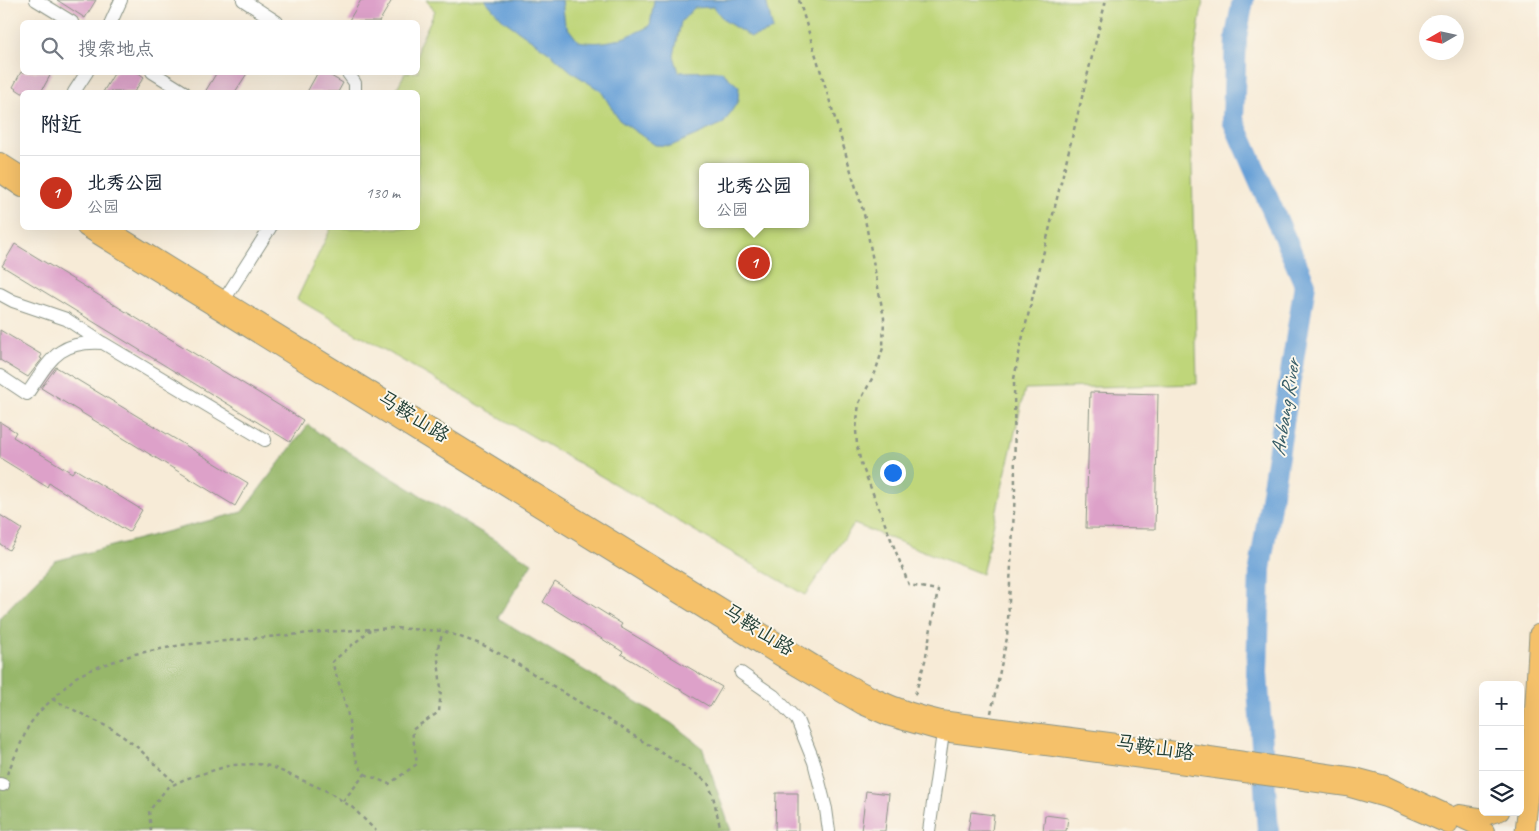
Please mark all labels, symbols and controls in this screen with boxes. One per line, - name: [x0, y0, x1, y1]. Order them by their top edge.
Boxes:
- north arrow: [1419, 15, 1464, 60]
- search box: [20, 20, 420, 75]
- icon: search: [38, 34, 66, 62]
- text: 搜索地点: [78, 37, 154, 61]
- text: 附近: [40, 111, 82, 137]
- popup: [699, 163, 809, 228]
- text: 北秀公园: [87, 171, 163, 195]
- text: 北秀公园: [716, 174, 792, 198]
- text: 1: [52, 183, 60, 203]
- text: 130 m: [366, 183, 400, 203]
- text: 公园: [87, 197, 119, 217]
- text: 公园: [716, 200, 748, 220]
- pin: 1: [738, 244, 770, 282]
- water label: Anbang River: [1265, 355, 1306, 458]
- street label: 马鞍山路: [373, 385, 455, 449]
- your location: [880, 460, 906, 486]
- street label: 马鞍山路: [718, 598, 800, 662]
- map controls: [1479, 681, 1524, 816]
- button: +: [1479, 681, 1524, 726]
- button: −: [1479, 726, 1524, 771]
- street label: 马鞍山路: [1114, 730, 1197, 766]
- button: layers: [1479, 771, 1524, 816]

